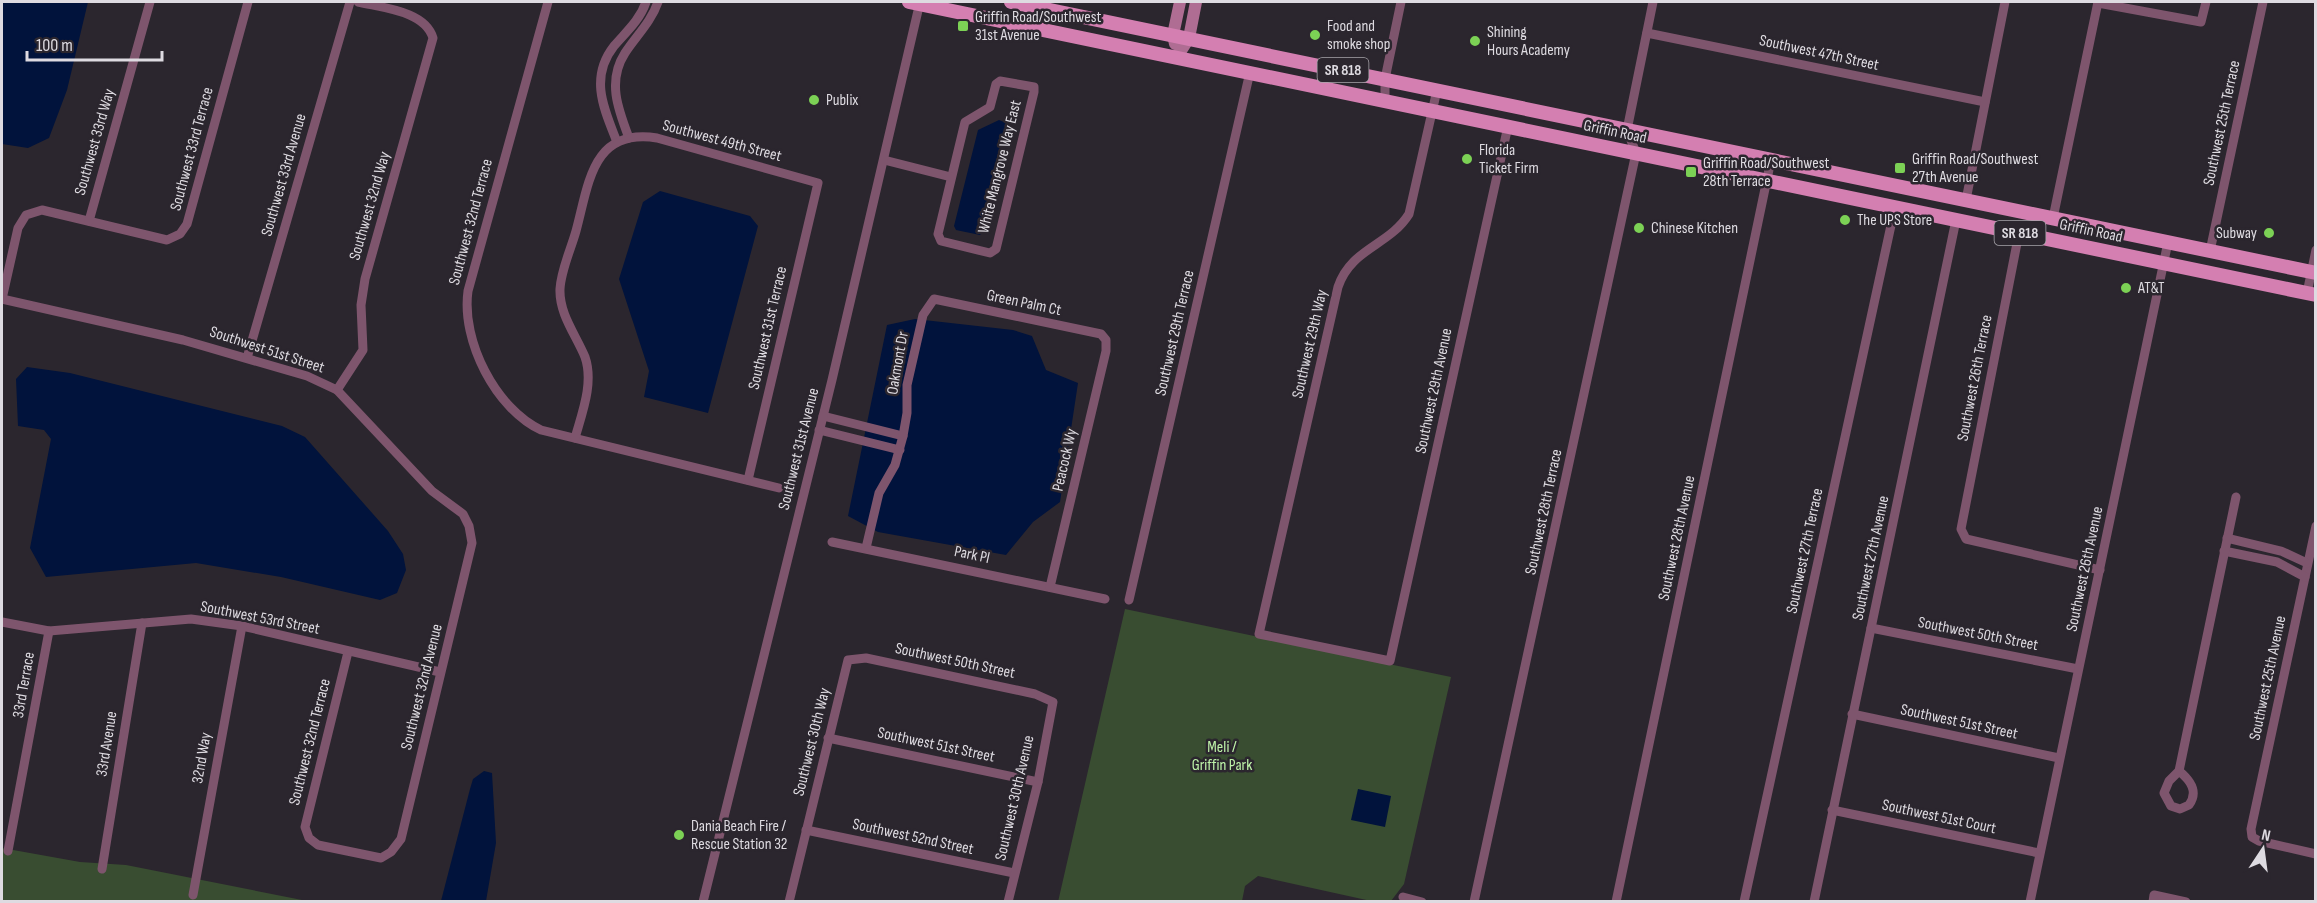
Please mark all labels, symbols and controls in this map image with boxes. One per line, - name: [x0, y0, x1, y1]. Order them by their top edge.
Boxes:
- place label: Griffin Road/Southwest 31st Avenue: [975, 8, 1101, 45]
- place label: Food and smoke shop: [1327, 17, 1390, 54]
- marker: Griffin Road/Southwest 31st Avenue: [956, 19, 970, 33]
- place label: Shining Hours Academy: [1487, 23, 1570, 60]
- scale bar: [27, 24, 162, 62]
- marker: Food and smoke shop: [1308, 28, 1322, 42]
- street label: Southwest 47th Street: [1758, 31, 1881, 75]
- marker: Shining Hours Academy: [1468, 34, 1482, 48]
- text: 100 m: [36, 35, 73, 56]
- road number: SR 818: [1318, 58, 1368, 82]
- street label: Southwest 25th Terrace: [2199, 59, 2245, 187]
- street label: Southwest 33rd Terrace: [166, 85, 218, 213]
- street label: Southwest 33rd Way: [71, 87, 119, 197]
- place label: Publix: [826, 91, 858, 110]
- marker: Publix: [807, 93, 821, 107]
- street label: White Mangrove Way East: [974, 98, 1026, 236]
- street label: Southwest 33rd Avenue: [257, 112, 311, 238]
- street label: Southwest 49th Street: [660, 116, 784, 166]
- street label: Griffin Road: [1582, 116, 1648, 148]
- place label: Florida Ticket Firm: [1479, 141, 1539, 178]
- street label: Southwest 32nd Way: [345, 150, 395, 262]
- place label: Griffin Road/Southwest 27th Avenue: [1912, 150, 2038, 187]
- marker: Florida Ticket Firm: [1460, 152, 1474, 166]
- place label: Griffin Road/Southwest 28th Terrace: [1703, 154, 1829, 191]
- street label: Southwest 32nd Terrace: [445, 157, 497, 287]
- marker: Griffin Road/Southwest 27th Avenue: [1893, 161, 1907, 175]
- marker: Griffin Road/Southwest 28th Terrace: [1684, 165, 1698, 179]
- place label: The UPS Store: [1857, 211, 1932, 230]
- marker: The UPS Store: [1838, 213, 1852, 227]
- street label: Griffin Road: [2058, 215, 2124, 247]
- place label: Chinese Kitchen: [1651, 219, 1738, 238]
- marker: Chinese Kitchen: [1632, 221, 1646, 235]
- road number: SR 818: [1994, 221, 2046, 245]
- place label: Subway: [2216, 224, 2257, 243]
- marker: Subway: [2262, 226, 2276, 240]
- street label: Southwest 31st Terrace: [745, 265, 791, 391]
- street label: Southwest 29th Terrace: [1151, 268, 1199, 398]
- place label: AT&T: [2137, 279, 2165, 298]
- marker: AT&T: [2119, 281, 2133, 295]
- street label: Green Palm Ct: [985, 286, 1063, 320]
- street label: Southwest 29th Way: [1288, 288, 1332, 400]
- street label: Southwest 26th Terrace: [1953, 313, 1997, 443]
- street label: Southwest 51st Street: [207, 323, 327, 378]
- street label: Southwest 29th Avenue: [1411, 327, 1457, 455]
- street label: Oakmont Dr: [883, 330, 913, 396]
- street label: Southwest 31st Avenue: [775, 386, 823, 512]
- street label: Peacock Wy: [1049, 427, 1081, 493]
- street label: Southwest 28th Terrace: [1521, 447, 1567, 577]
- street label: Southwest 28th Avenue: [1654, 474, 1700, 602]
- street label: Southwest 27th Terrace: [1782, 487, 1828, 615]
- street label: Southwest 27th Avenue: [1849, 494, 1893, 622]
- street label: Southwest 26th Avenue: [2062, 505, 2108, 633]
- street label: Park Pl: [953, 542, 991, 568]
- street label: Southwest 53rd Street: [199, 597, 321, 639]
- street label: Southwest 50th Street: [1916, 613, 2040, 655]
- street label: Southwest 25th Avenue: [2246, 614, 2290, 742]
- street label: Southwest 32nd Avenue: [397, 622, 447, 752]
- street label: Southwest 50th Street: [893, 639, 1017, 683]
- street label: 33rd Terrace: [9, 650, 39, 720]
- street label: Southwest 32nd Terrace: [285, 677, 335, 807]
- street label: Southwest 30th Way: [789, 686, 835, 798]
- street label: Southwest 51st Street: [1899, 700, 2019, 744]
- street label: 33rd Avenue: [92, 710, 122, 778]
- street label: Southwest 51st Street: [876, 723, 996, 767]
- street label: 32nd Way: [188, 731, 216, 785]
- street label: Southwest 30th Avenue: [991, 734, 1039, 862]
- park label: Meli / Griffin Park: [1192, 738, 1252, 775]
- street label: Southwest 51st Court: [1880, 796, 1998, 838]
- street label: Southwest 52nd Street: [851, 815, 975, 859]
- place label: Dania Beach Fire / Rescue Station 32: [691, 817, 787, 854]
- north arrow: [2233, 819, 2293, 879]
- text: N: [2260, 826, 2272, 846]
- marker: Dania Beach Fire / Rescue Station 32: [672, 828, 686, 842]

